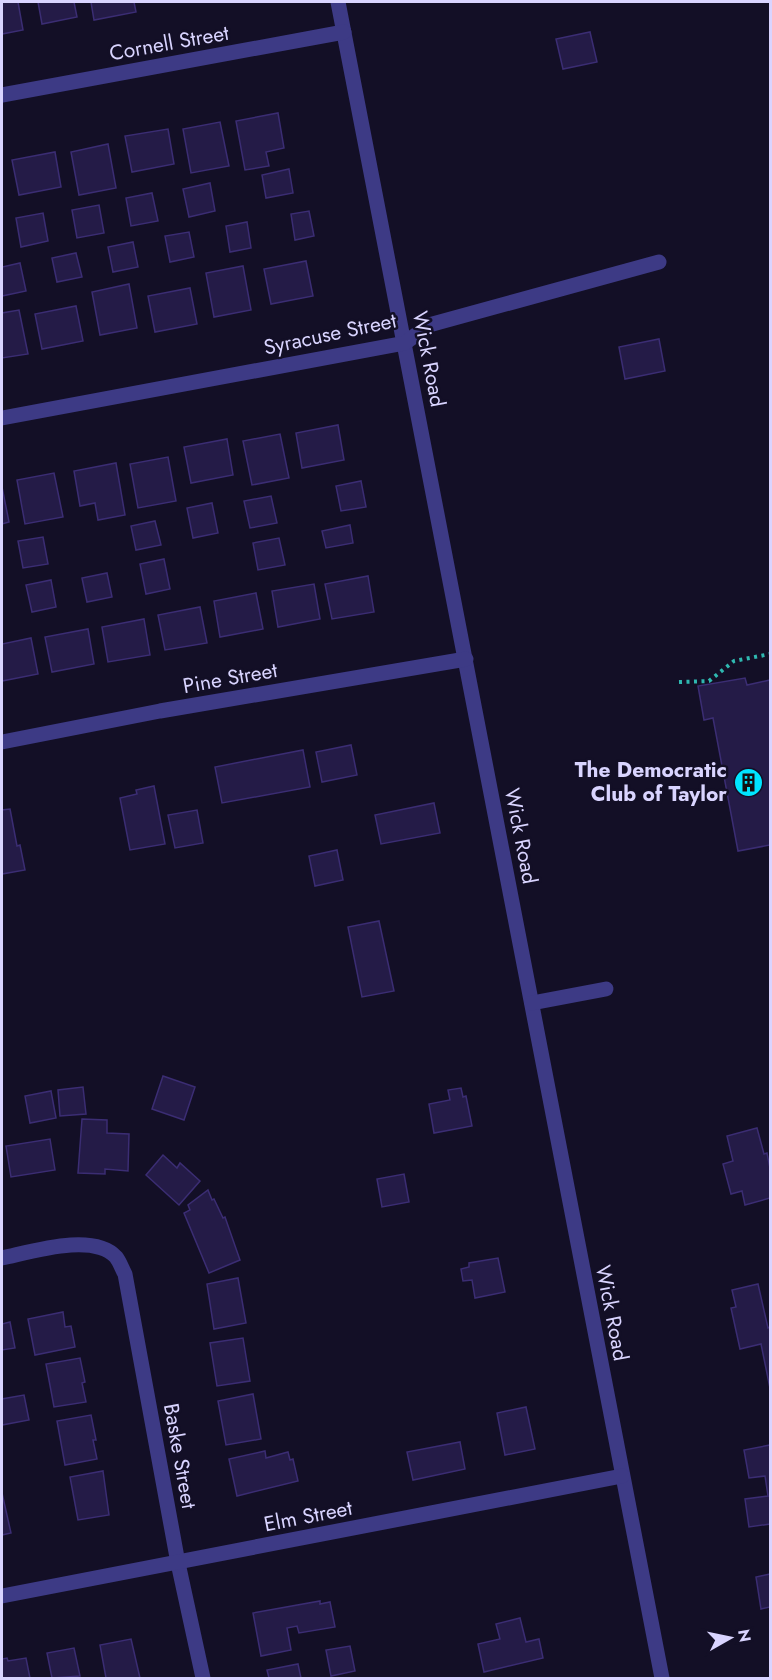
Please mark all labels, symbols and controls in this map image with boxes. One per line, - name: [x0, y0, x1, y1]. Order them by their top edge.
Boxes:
- street label: Cornell Street: [107, 18, 231, 68]
- street label: Syracuse Street: [261, 305, 399, 363]
- street label: Wick Road: [405, 308, 453, 410]
- street label: Pine Street: [181, 655, 279, 701]
- place label: The Democratic Club of Taylor: [575, 755, 727, 809]
- building icon: The Democratic Club of Taylor: [732, 766, 764, 798]
- street label: Wick Road: [497, 785, 545, 887]
- street label: Wick Road: [588, 1262, 636, 1364]
- street label: Baske Street: [156, 1401, 204, 1511]
- street label: Elm Street: [261, 1493, 355, 1539]
- north arrow: [700, 1608, 760, 1668]
- text: N: [732, 1628, 757, 1644]

